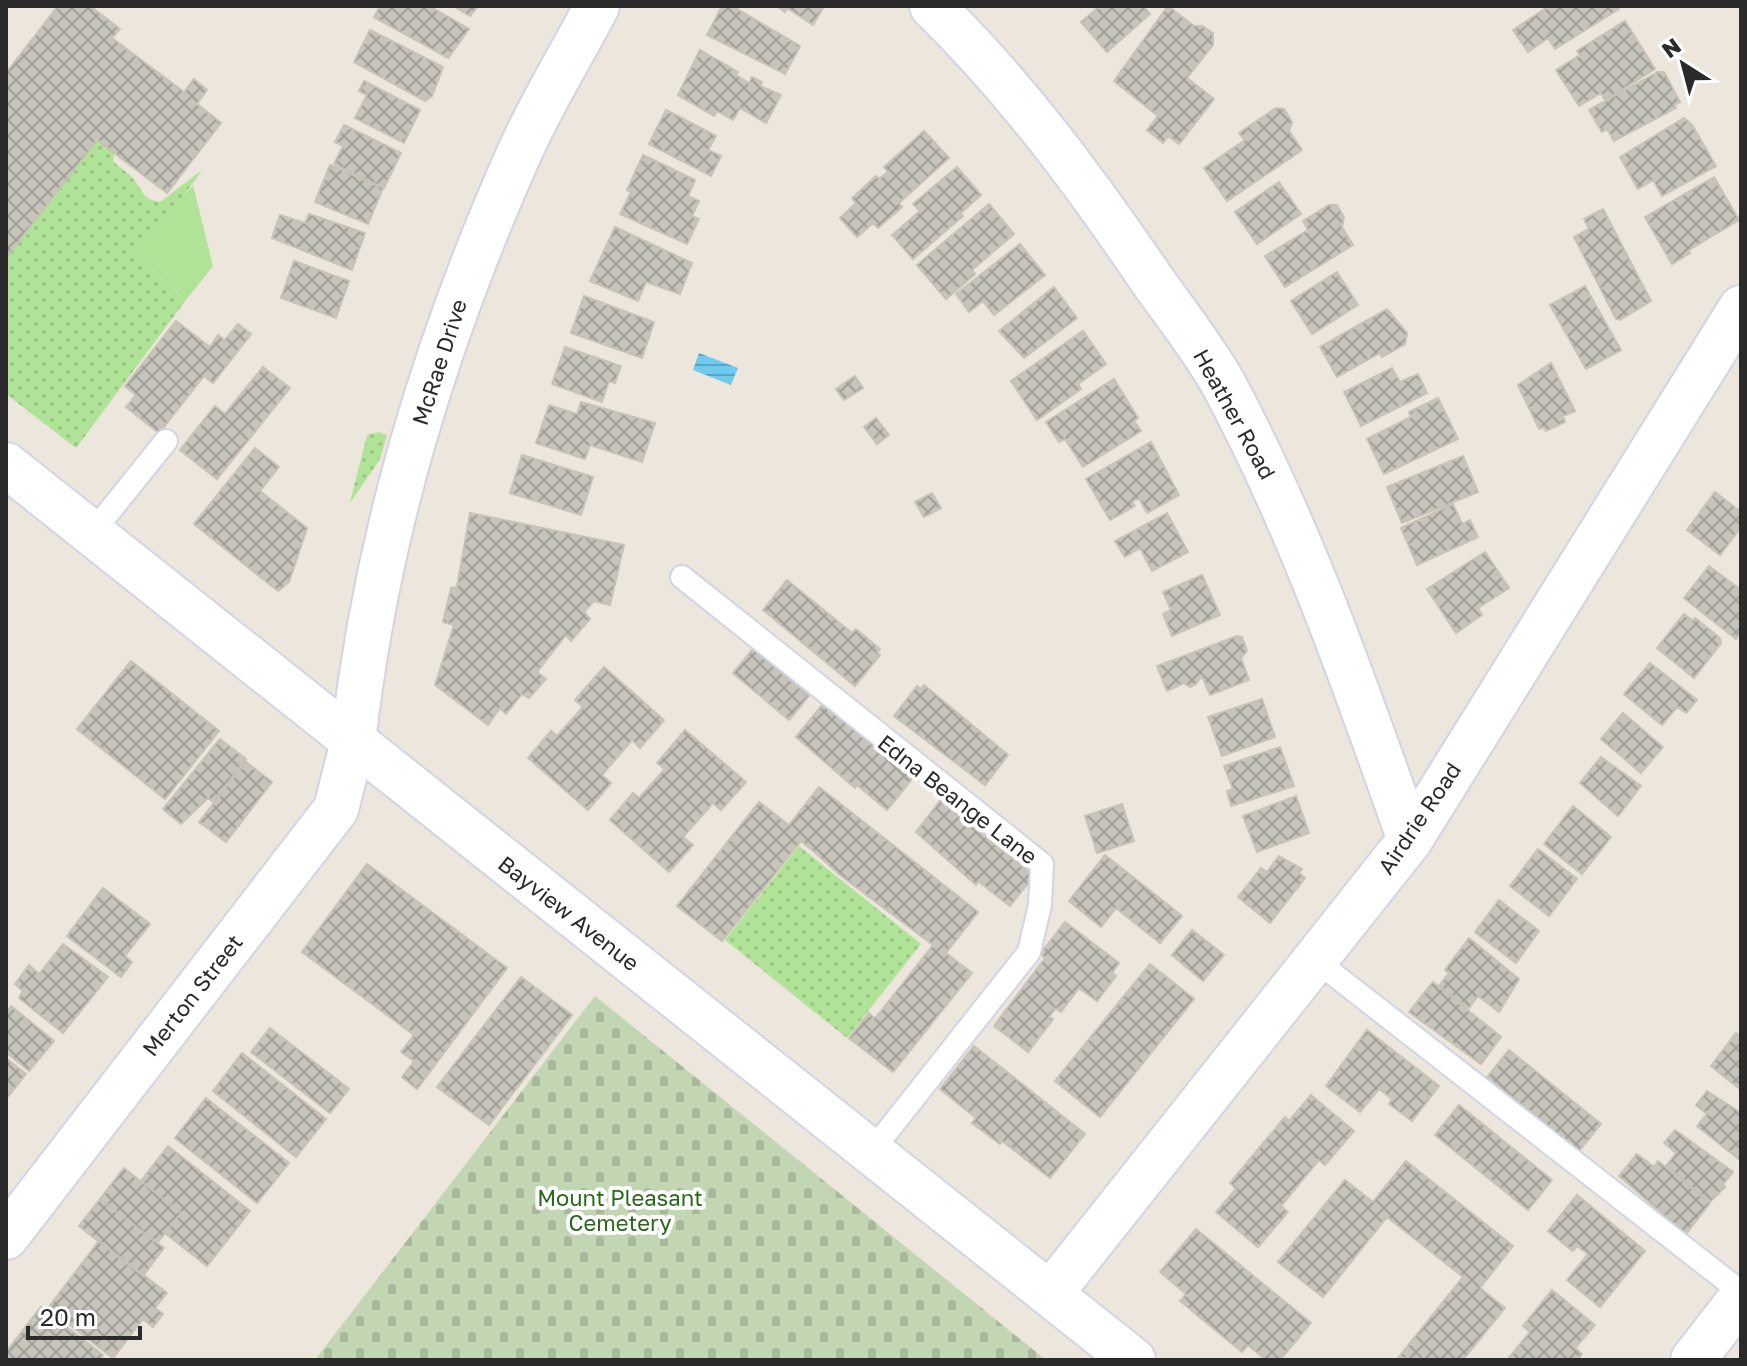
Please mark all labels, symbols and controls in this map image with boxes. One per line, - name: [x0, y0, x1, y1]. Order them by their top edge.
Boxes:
- north arrow: [1643, 24, 1723, 104]
- text: N: [1656, 32, 1686, 63]
- street label: McRae Drive: [406, 296, 472, 428]
- street label: Heather Road: [1188, 344, 1282, 484]
- street label: Edna Beange Lane: [873, 728, 1043, 870]
- street label: Airdrie Road: [1372, 757, 1466, 879]
- street label: Bayview Avenue: [493, 850, 645, 976]
- street label: Merton Street: [136, 929, 248, 1061]
- park label: Mount Pleasant Cemetery: [537, 1184, 703, 1236]
- scale bar: [28, 1290, 140, 1340]
- text: 20 m: [40, 1302, 96, 1331]

